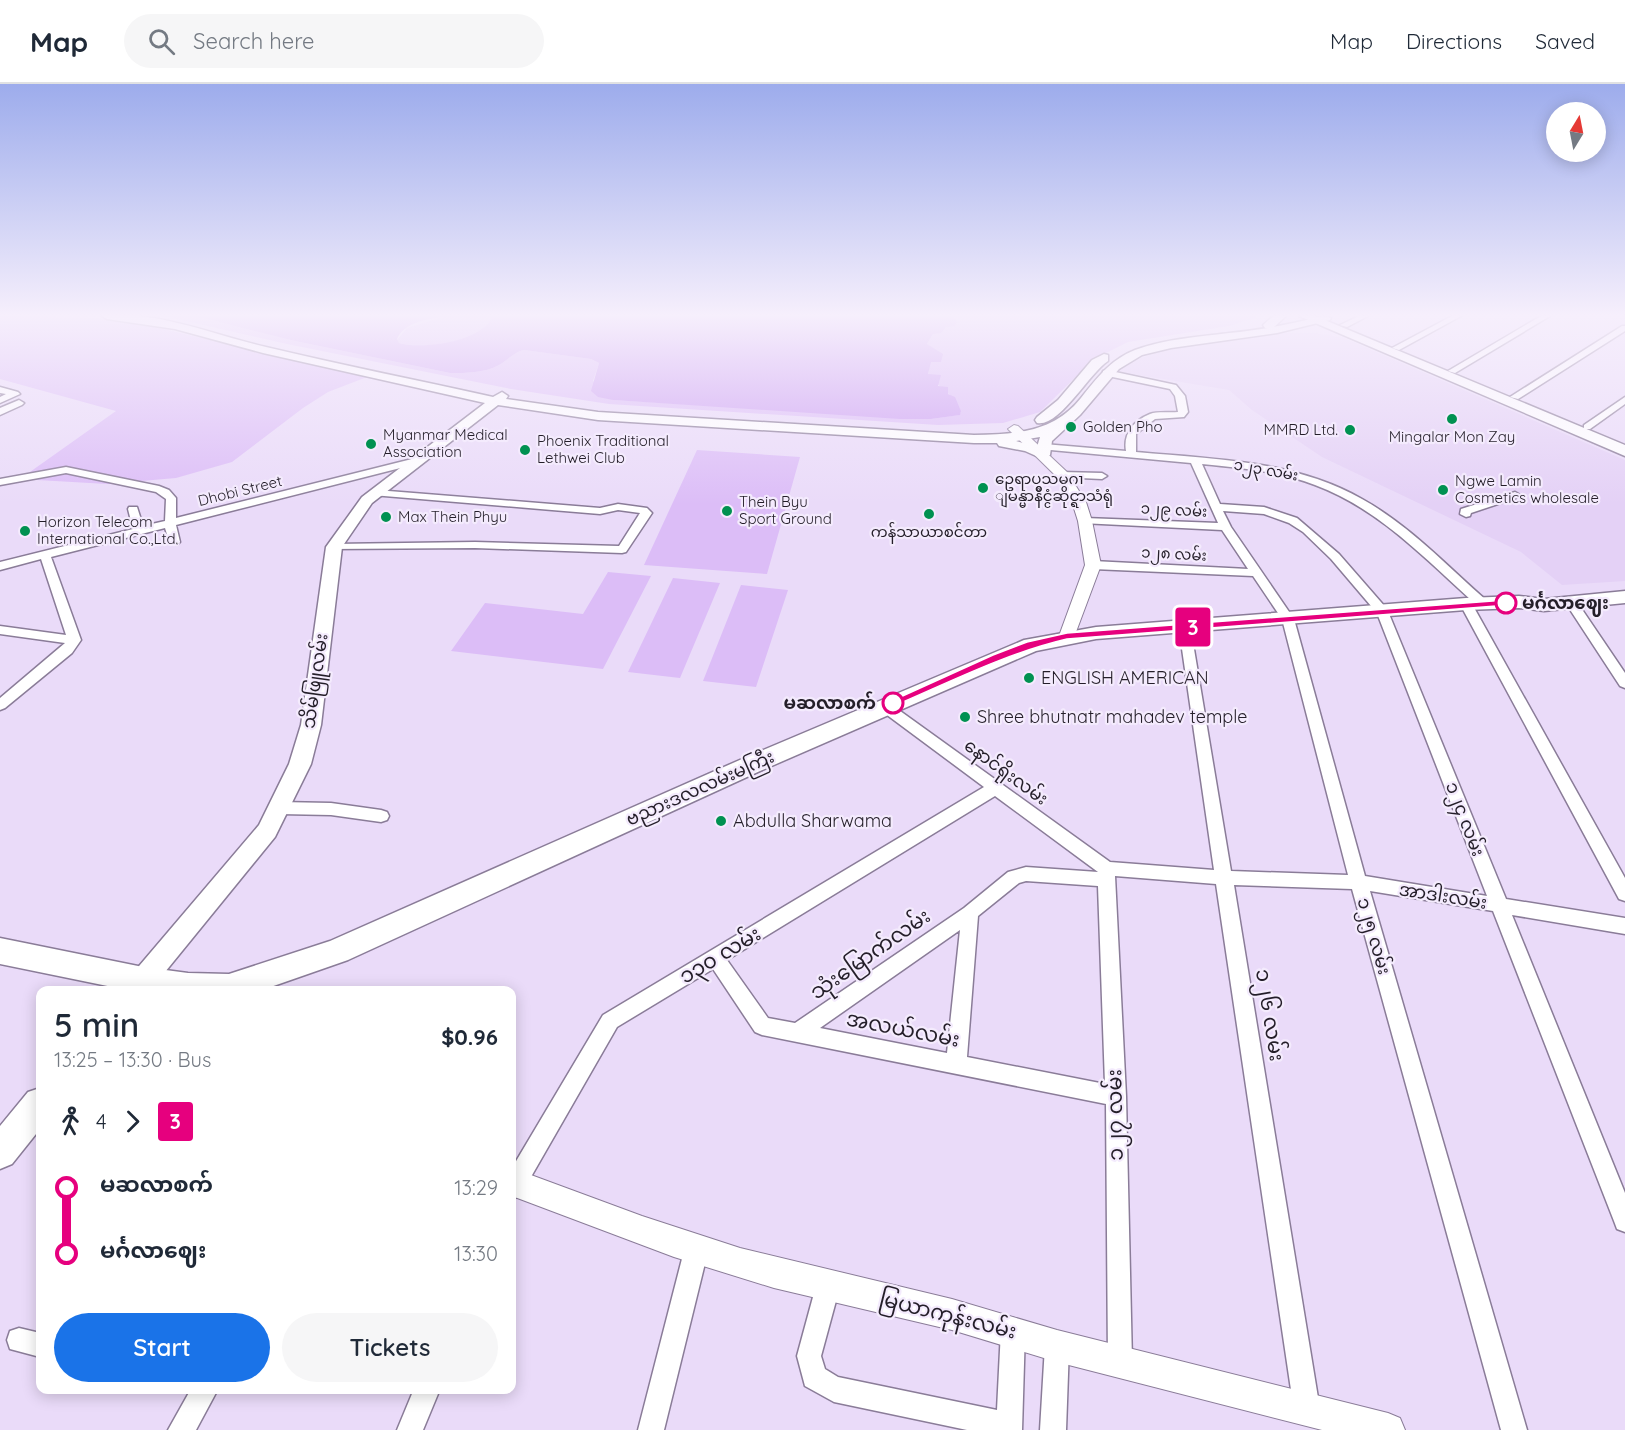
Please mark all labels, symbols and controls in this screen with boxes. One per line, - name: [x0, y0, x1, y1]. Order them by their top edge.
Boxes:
- search box: [124, 14, 544, 68]
- text: Map: [30, 24, 88, 59]
- icon: search: [145, 25, 178, 58]
- text: Search here: [193, 27, 315, 55]
- text: Map: [1330, 28, 1373, 54]
- text: Directions: [1406, 28, 1502, 54]
- text: Saved: [1535, 28, 1595, 54]
- north arrow: [1546, 102, 1606, 162]
- map controls: [1546, 102, 1606, 162]
- marker: Mingalar Mon Zay: [1445, 412, 1459, 426]
- place label: Golden Pho: [1083, 417, 1163, 436]
- marker: Golden Pho: [1064, 420, 1078, 434]
- place label: MMRD Ltd.: [1264, 420, 1338, 439]
- marker: MMRD Ltd.: [1343, 423, 1357, 437]
- place label: Myanmar Medical Association: [383, 425, 508, 461]
- place label: Mingalar Mon Zay: [1389, 427, 1515, 446]
- place label: Phoenix Traditional Lethwei Club: [537, 431, 669, 467]
- marker: Myanmar Medical Association: [364, 437, 378, 451]
- marker: Phoenix Traditional Lethwei Club: [518, 443, 532, 457]
- street label: ၁၂၃ လမ်း: [1232, 455, 1300, 487]
- place label: ဥေရာပသမဂၢ ျမန္မာနိဳင္ငံဆိုင္ရာသံရုံ: [995, 469, 1113, 508]
- street label: Dhobi Street: [196, 471, 284, 510]
- place label: Ngwe Lamin Cosmetics wholesale: [1455, 471, 1599, 507]
- marker: ဥေရာပသမဂၢ ျမန္မာနိဳင္ငံဆိုင္ရာသံရုံ: [976, 481, 990, 495]
- marker: Ngwe Lamin Cosmetics wholesale: [1436, 483, 1450, 497]
- place label: Thein Byu Sport Ground: [739, 492, 832, 528]
- street label: ၁၂၉ လမ်း: [1140, 498, 1208, 524]
- marker: Thein Byu Sport Ground: [720, 504, 734, 518]
- place label: Max Thein Phyu: [398, 507, 507, 526]
- marker: ကန်သာယာစင်တာ: [922, 507, 936, 521]
- marker: Max Thein Phyu: [379, 510, 393, 524]
- place label: Horizon Telecom International Co.,Ltd.: [37, 512, 178, 548]
- place label: ကန်သာယာစင်တာ: [871, 522, 987, 544]
- marker: Horizon Telecom International Co.,Ltd.: [18, 524, 32, 538]
- street label: ၁၂၈ လမ်း: [1141, 542, 1207, 568]
- place label: မင်္ဂလာဈေး: [1522, 591, 1609, 617]
- marker: မင်္ဂလာဈေး: [1495, 592, 1517, 614]
- line badge: 3: [1174, 608, 1212, 646]
- text: 3: [1187, 614, 1199, 640]
- street label: သိမ်ဖြူလမ်း: [294, 632, 337, 730]
- place label: ENGLISH AMERICAN: [1041, 666, 1209, 689]
- marker: ENGLISH AMERICAN: [1022, 671, 1036, 685]
- place label: မဆလာစက်: [784, 691, 876, 714]
- marker: မဆလာစက်: [882, 692, 904, 714]
- place label: Shree bhutnatr mahadev temple: [977, 705, 1247, 728]
- marker: Shree bhutnatr mahadev temple: [958, 710, 972, 724]
- street label: နောင်ရိုးလမ်း: [957, 732, 1054, 813]
- street label: ဗညားဒလလမ်းမကြီး: [621, 743, 779, 834]
- street label: ၁၂၄ လမ်း: [1437, 778, 1491, 861]
- place label: Abdulla Sharwama: [733, 809, 892, 832]
- marker: Abdulla Sharwama: [714, 814, 728, 828]
- street label: အာဒါးလမ်း: [1398, 876, 1489, 914]
- street label: ၁၂၅ လမ်း: [1349, 894, 1397, 978]
- street label: သုံးမြောက်လမ်း: [803, 900, 938, 1008]
- street label: ၁၃၀ လမ်း: [673, 918, 768, 993]
- street label: ၁၂၆ လမ်း: [1246, 966, 1293, 1064]
- street label: အလယ်လမ်း: [844, 1002, 962, 1052]
- text: 5 min: [54, 1004, 139, 1045]
- text: $0.96: [441, 1023, 498, 1051]
- text: 13:25 – 13:30 · Bus: [54, 1047, 211, 1072]
- street label: ၁၂၇ လမ်း: [1098, 1069, 1133, 1161]
- icon: walk: [54, 1105, 87, 1138]
- icon: forward: [116, 1105, 149, 1138]
- text: 3: [170, 1108, 181, 1134]
- text: 4: [96, 1109, 107, 1134]
- text: မဆလာစက်: [100, 1170, 213, 1198]
- text: 13:29: [454, 1175, 498, 1200]
- text: မင်္ဂလာဈေး: [100, 1236, 206, 1264]
- text: 13:30: [454, 1241, 498, 1266]
- street label: မြယာကုန်းလမ်း: [876, 1283, 1020, 1348]
- button: Start: [54, 1313, 270, 1382]
- button: Tickets: [282, 1313, 498, 1382]

